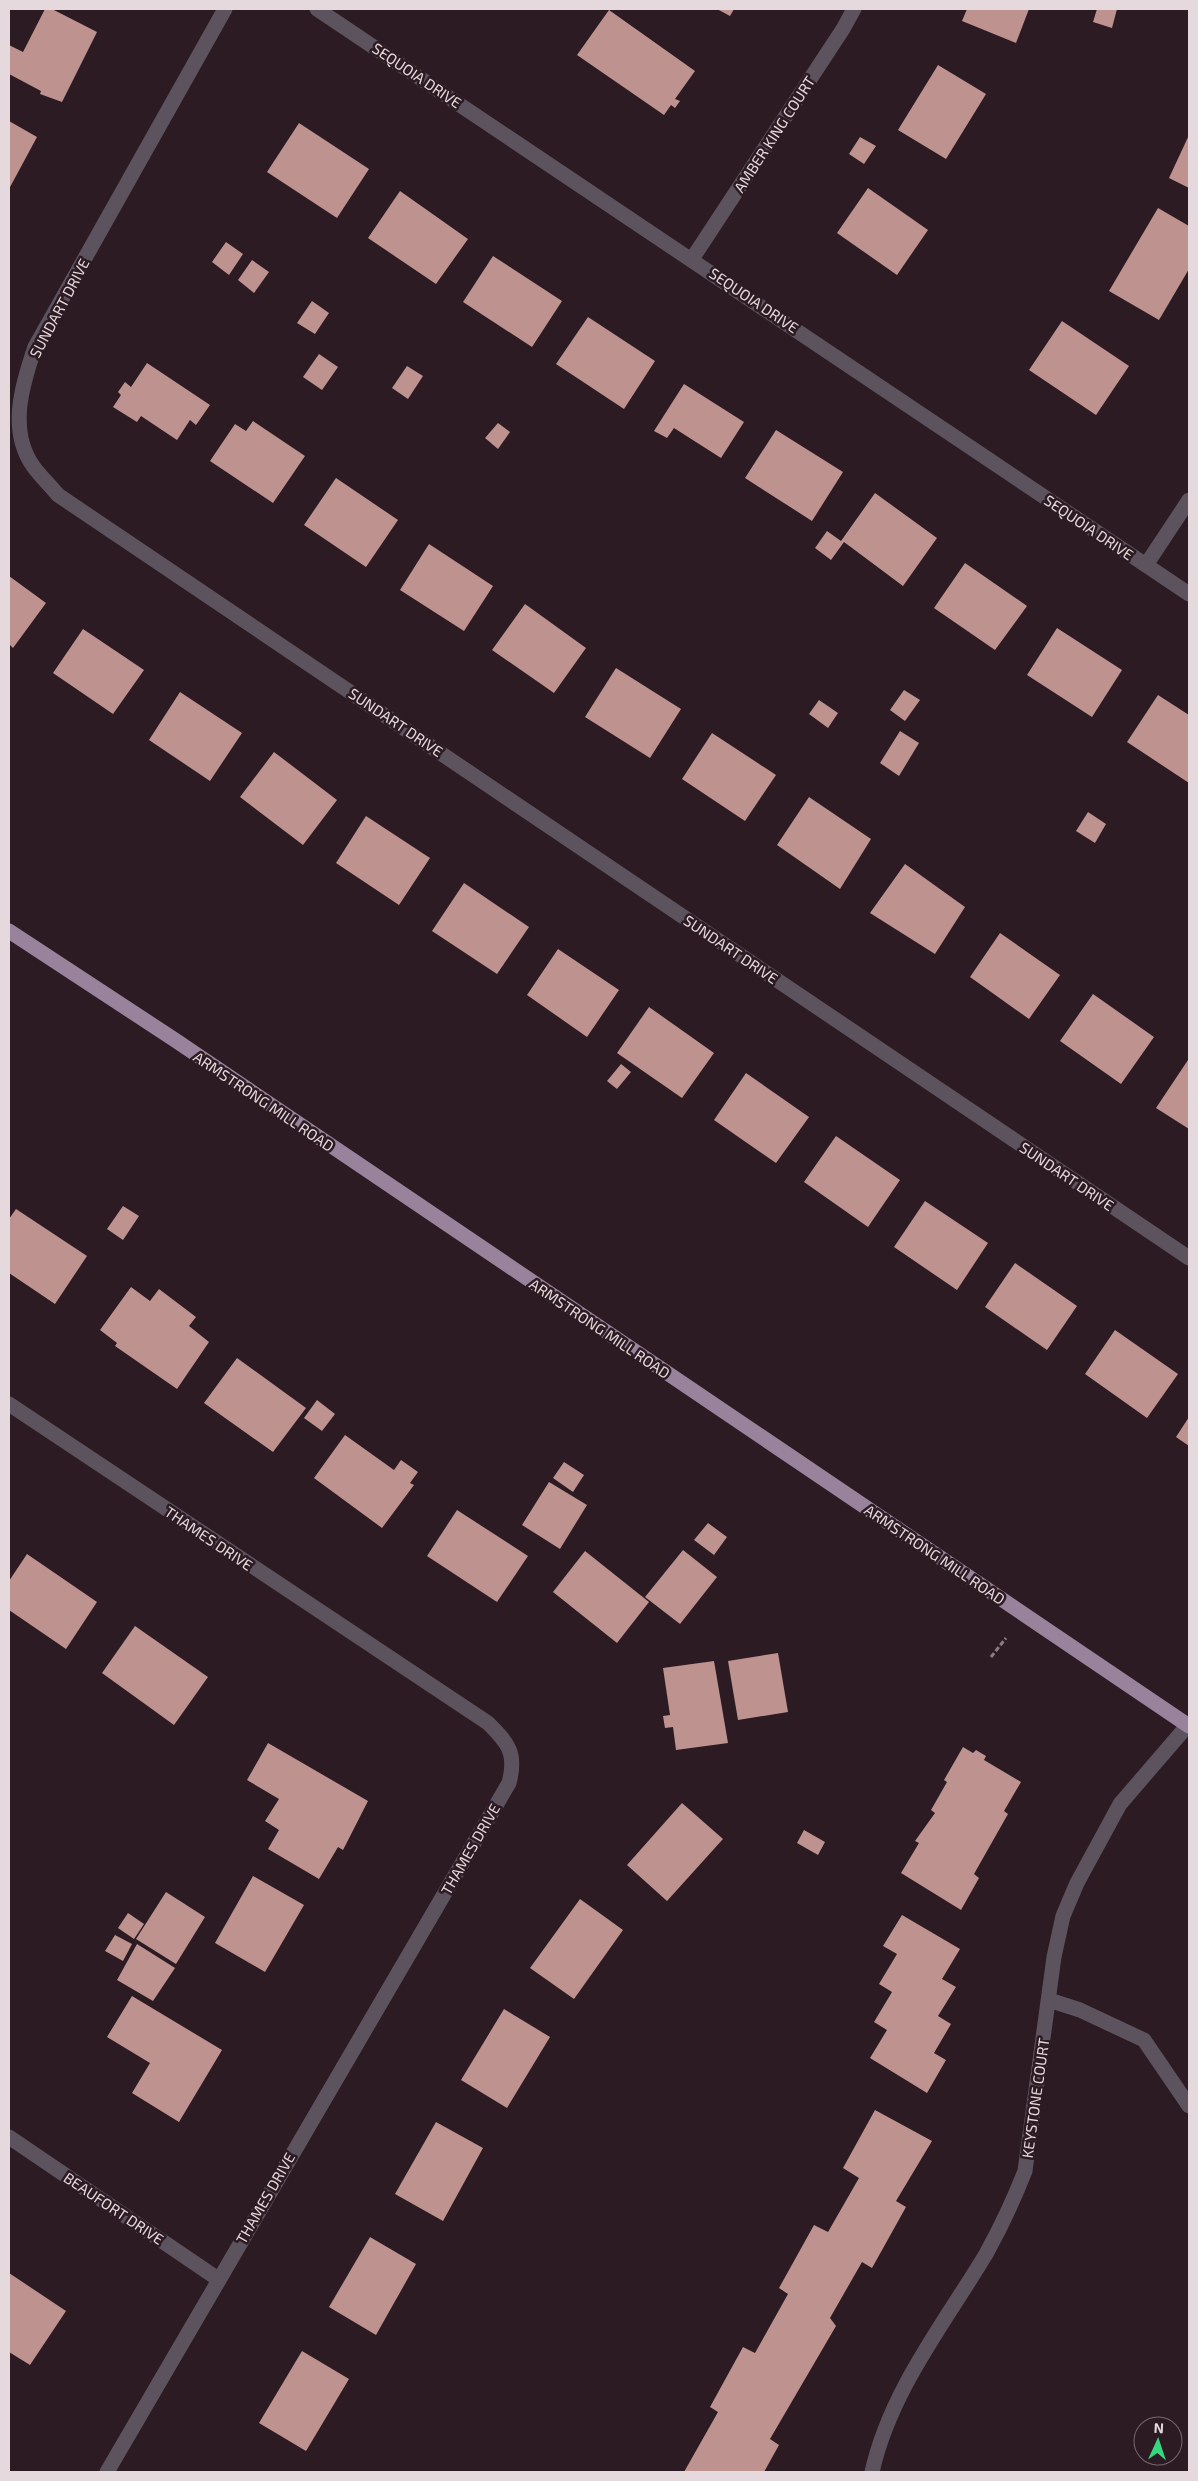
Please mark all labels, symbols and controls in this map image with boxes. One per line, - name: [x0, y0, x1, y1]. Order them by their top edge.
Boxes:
- street label: SEQUOIA DRIVE: [368, 39, 465, 112]
- street label: AMBER KING COURT: [730, 72, 819, 196]
- street label: SUNDART DRIVE: [25, 255, 93, 361]
- street label: SEQUOIA DRIVE: [705, 264, 802, 337]
- street label: SEQUOIA DRIVE: [1040, 491, 1137, 564]
- street label: SUNDART DRIVE: [345, 684, 447, 760]
- street label: SUNDART DRIVE: [680, 911, 782, 987]
- street label: ARMSTRONG MILL ROAD: [190, 1047, 338, 1155]
- street label: SUNDART DRIVE: [1016, 1138, 1118, 1214]
- street label: ARMSTRONG MILL ROAD: [526, 1274, 674, 1382]
- street label: ARMSTRONG MILL ROAD: [861, 1500, 1009, 1608]
- street label: THAMES DRIVE: [162, 1502, 256, 1574]
- street label: THAMES DRIVE: [437, 1800, 503, 1898]
- street label: KEYSTONE COURT: [1018, 2037, 1052, 2159]
- street label: THAMES DRIVE: [232, 2149, 298, 2247]
- street label: BEAUFORT DRIVE: [61, 2168, 167, 2248]
- north arrow: [1133, 2416, 1183, 2466]
- text: N: [1153, 2419, 1164, 2436]

